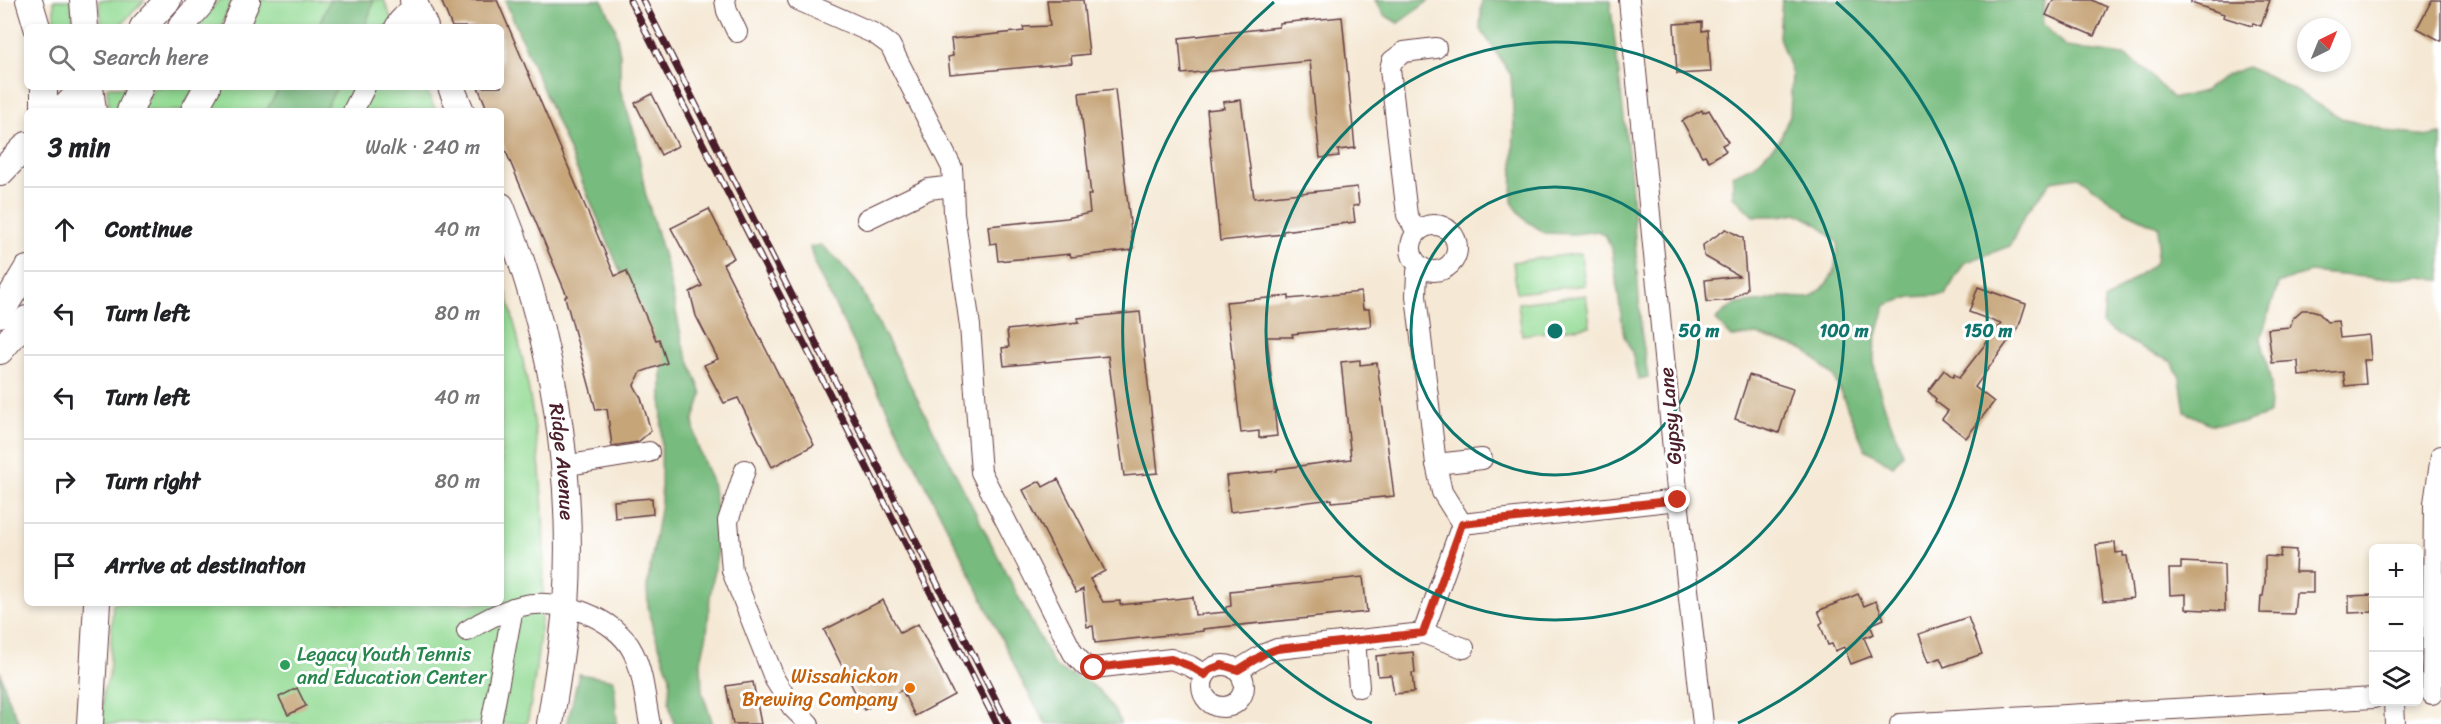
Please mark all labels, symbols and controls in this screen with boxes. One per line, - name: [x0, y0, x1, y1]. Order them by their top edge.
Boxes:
- north arrow: [2297, 18, 2351, 72]
- search box: [24, 24, 504, 90]
- text: Search here: [93, 38, 209, 77]
- icon: search: [45, 41, 78, 74]
- text: 3 min: [48, 124, 110, 170]
- text: Walk · 240 m: [365, 130, 480, 165]
- text: Continue: [105, 210, 193, 249]
- text: 40 m: [434, 212, 480, 247]
- icon: ahead: [48, 213, 81, 246]
- text: Turn left: [105, 294, 190, 333]
- text: 80 m: [435, 296, 480, 331]
- icon: left: [48, 297, 81, 330]
- text: 50 m: [1679, 315, 1720, 347]
- text: 100 m: [1820, 315, 1869, 347]
- text: 150 m: [1964, 315, 2012, 347]
- centre of rings: [1545, 321, 1565, 341]
- street label: Gypsy Lane: [1649, 366, 1692, 466]
- text: Turn left: [105, 378, 190, 417]
- text: 40 m: [434, 380, 480, 415]
- icon: left: [48, 381, 81, 414]
- street label: Ridge Avenue: [538, 401, 584, 521]
- text: Turn right: [105, 462, 200, 501]
- text: 80 m: [435, 464, 480, 499]
- icon: right: [48, 465, 81, 498]
- route end: [1664, 486, 1690, 512]
- map controls: [2369, 544, 2423, 706]
- button: +: [2369, 544, 2423, 598]
- text: Arrive at destination: [105, 546, 306, 585]
- icon: arrive: [48, 549, 81, 582]
- button: −: [2369, 598, 2423, 652]
- place label: Legacy Youth Tennis and Education Center: [297, 637, 487, 695]
- button: layers: [2369, 652, 2423, 706]
- route start: [1080, 654, 1106, 680]
- marker: Legacy Youth Tennis and Education Center: [278, 658, 292, 672]
- place label: Wissahickon Brewing Company: [742, 659, 899, 717]
- marker: Wissahickon Brewing Company: [903, 681, 917, 695]

